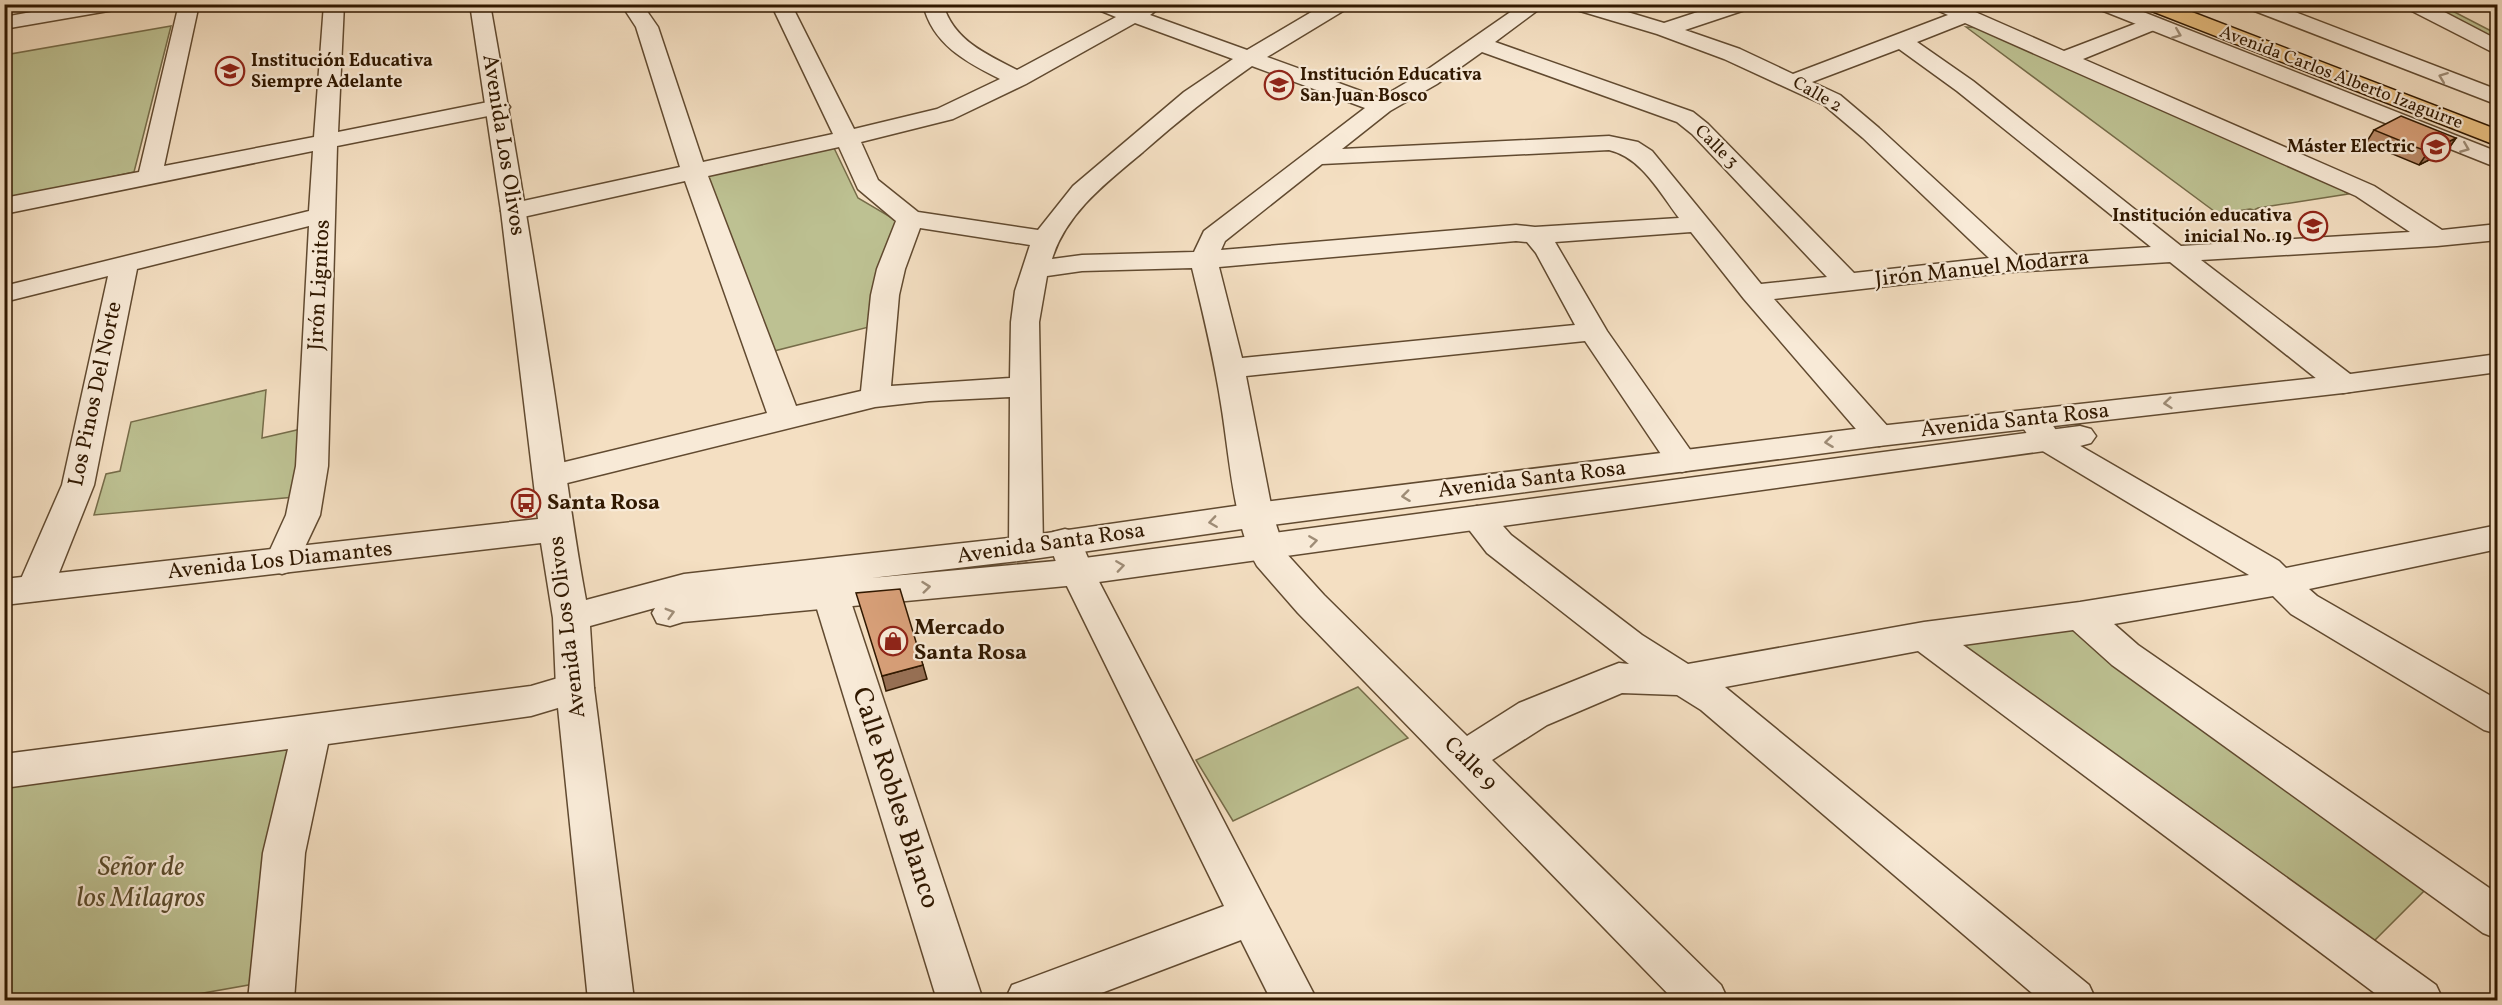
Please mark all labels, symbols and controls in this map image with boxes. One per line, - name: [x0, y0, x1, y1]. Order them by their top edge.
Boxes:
- street label: Avenida Carlos Alberto Izaguirre: [2216, 20, 2466, 136]
- one-way arrow: [2171, 27, 2182, 39]
- place label: Institución Educativa Siempre Adelante: [251, 49, 433, 95]
- street label: Avenida Los Olivos: [473, 52, 533, 238]
- school or university icon: Institución Educativa Siempre Adelante: [214, 55, 246, 87]
- place label: Institución Educativa San Juan Bosco: [1300, 63, 1482, 109]
- school or university icon: Institución Educativa San Juan Bosco: [1263, 69, 1295, 101]
- street label: Calle 2: [1788, 71, 1846, 119]
- one-way arrow: [2438, 72, 2449, 84]
- street label: Calle 3: [1688, 119, 1744, 175]
- school or university icon: Máster Electric: [2420, 131, 2452, 163]
- place label: Máster Electric: [2287, 135, 2415, 160]
- one-way arrow: [2459, 141, 2470, 153]
- place label: Institución educativa inicial No. 19: [2112, 204, 2292, 250]
- school or university icon: Institución educativa inicial No. 19: [2297, 210, 2329, 242]
- street label: Jirón Lignitos: [301, 219, 339, 351]
- street label: Jirón Manuel Modarra: [1873, 242, 2091, 296]
- street label: Los Pinos Del Norte: [61, 299, 131, 489]
- street label: Avenida Santa Rosa: [1919, 396, 2111, 446]
- one-way arrow: [2164, 396, 2173, 409]
- one-way arrow: [1824, 435, 1833, 448]
- street label: Avenida Santa Rosa: [1436, 453, 1628, 507]
- bus stop icon: Santa Rosa: [510, 487, 542, 519]
- place label: Santa Rosa: [547, 488, 660, 519]
- one-way arrow: [1402, 490, 1411, 502]
- street label: Avenida Santa Rosa: [955, 515, 1147, 573]
- one-way arrow: [1208, 515, 1217, 528]
- street label: Avenida Los Diamantes: [166, 534, 394, 588]
- street label: Avenida Los Olivos: [541, 534, 595, 720]
- one-way arrow: [1309, 535, 1318, 547]
- one-way arrow: [1116, 561, 1125, 573]
- one-way arrow: [922, 581, 931, 594]
- one-way arrow: [664, 608, 675, 620]
- place label: Mercado Santa Rosa: [914, 613, 1027, 669]
- shop icon: Mercado Santa Rosa: [877, 625, 909, 657]
- street label: Calle Robles Blanco: [841, 682, 949, 914]
- street label: Calle 9: [1436, 730, 1504, 798]
- park label: Señor de los Milagros: [77, 849, 205, 918]

